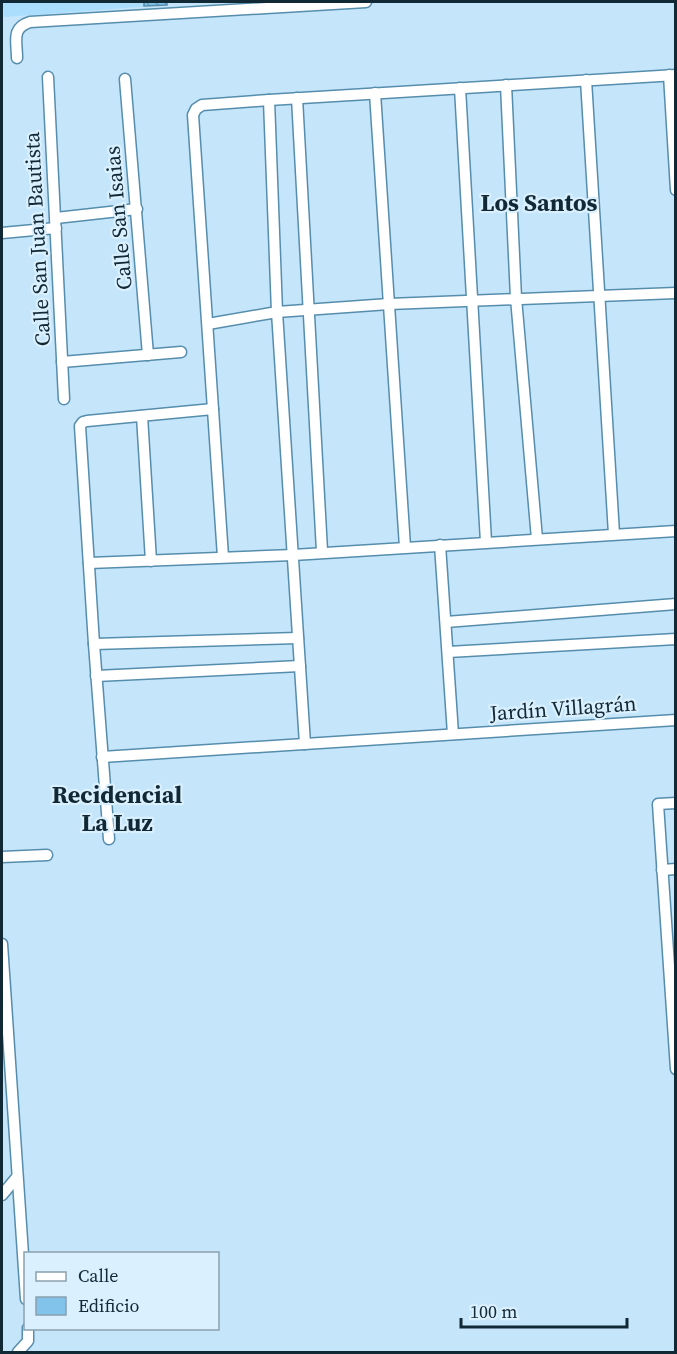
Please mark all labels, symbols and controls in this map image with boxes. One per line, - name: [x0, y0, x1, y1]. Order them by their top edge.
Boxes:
- street label: Calle San Juan Bautista: [17, 131, 57, 347]
- street label: Calle San Isaias: [97, 145, 139, 291]
- district label: Los Santos: [481, 186, 598, 219]
- street label: Jardín Villagrán: [488, 688, 638, 728]
- district label: Recidencial La Luz: [52, 778, 182, 839]
- legend: [24, 1252, 219, 1330]
- text: Calle: [78, 1263, 118, 1288]
- scale bar: [461, 1291, 628, 1329]
- text: Edificio: [78, 1293, 139, 1318]
- text: 100 m: [470, 1299, 517, 1324]

